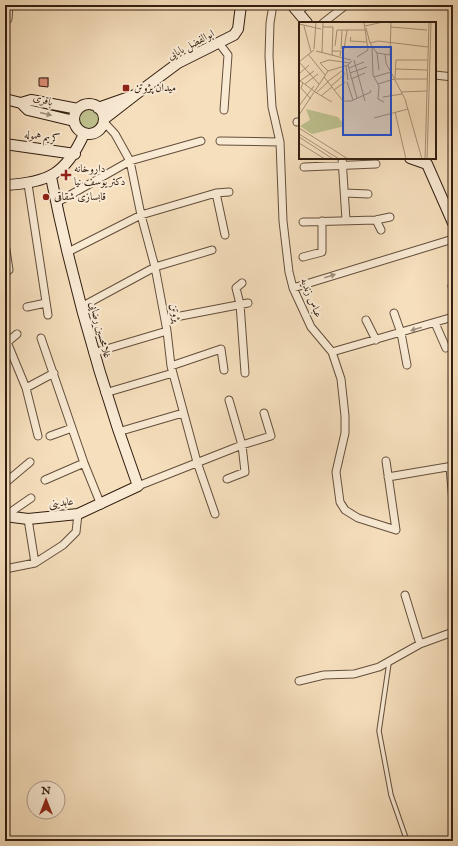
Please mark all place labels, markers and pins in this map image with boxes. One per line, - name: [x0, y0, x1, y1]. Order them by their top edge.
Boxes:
- place label: میدان پژوتن: [134, 81, 176, 95]
- marker: میدان پژوتن: [121, 83, 131, 93]
- place label: داروخانه دکتر یوسف نیا: [74, 162, 126, 189]
- marker: داروخانه دکتر یوسف نیا: [61, 170, 71, 180]
- place label: قابسازی شقاقی: [54, 190, 106, 204]
- marker: قابسازی شقاقی: [41, 192, 51, 202]

